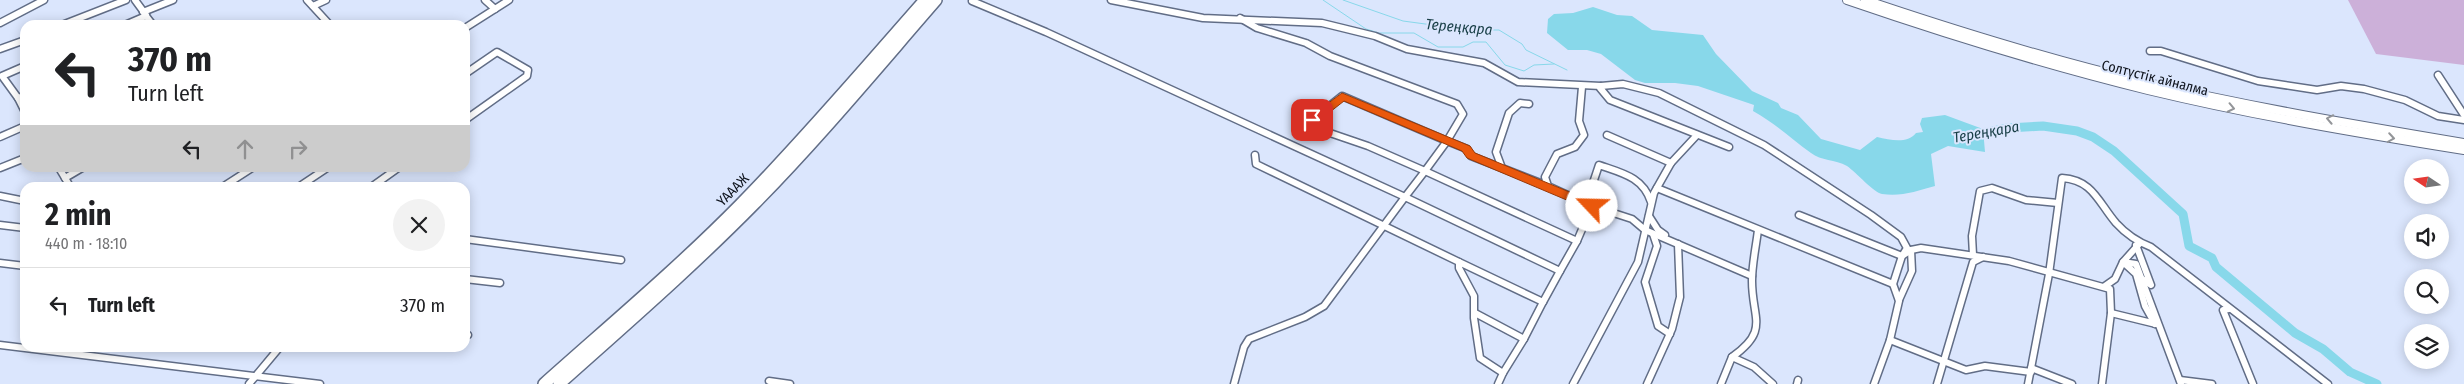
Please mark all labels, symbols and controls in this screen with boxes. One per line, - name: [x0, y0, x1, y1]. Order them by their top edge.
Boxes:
- water label: Тереңқара: [1425, 15, 1493, 39]
- text: 370 m: [128, 38, 212, 80]
- icon: left: [45, 40, 110, 105]
- street label: Солтүстік айналма: [2100, 57, 2210, 100]
- text: Turn left: [128, 80, 204, 107]
- pin: [1291, 99, 1333, 141]
- one-way arrow: [2226, 102, 2235, 113]
- icon: arrive: [1298, 106, 1326, 134]
- one-way arrow: [2325, 115, 2334, 125]
- water label: Тереңқара: [1951, 117, 2021, 147]
- one-way arrow: [2387, 132, 2395, 143]
- icon: left: [178, 135, 206, 163]
- icon: ahead: [231, 135, 259, 163]
- icon: right: [284, 135, 312, 163]
- north arrow: [2404, 159, 2449, 204]
- map controls: [2404, 159, 2449, 369]
- street label: ҮАААЖ: [713, 170, 753, 210]
- position arrow: [1565, 179, 1617, 231]
- text: 2 min: [45, 197, 112, 233]
- button: close: [393, 199, 445, 251]
- button: sound: [2404, 214, 2449, 259]
- text: 440 m · 18:10: [45, 234, 127, 253]
- button: search: [2404, 269, 2449, 314]
- icon: left: [45, 291, 73, 319]
- text: Turn left: [88, 294, 155, 317]
- text: 370 m: [400, 294, 445, 317]
- button: layers: [2404, 324, 2449, 369]

